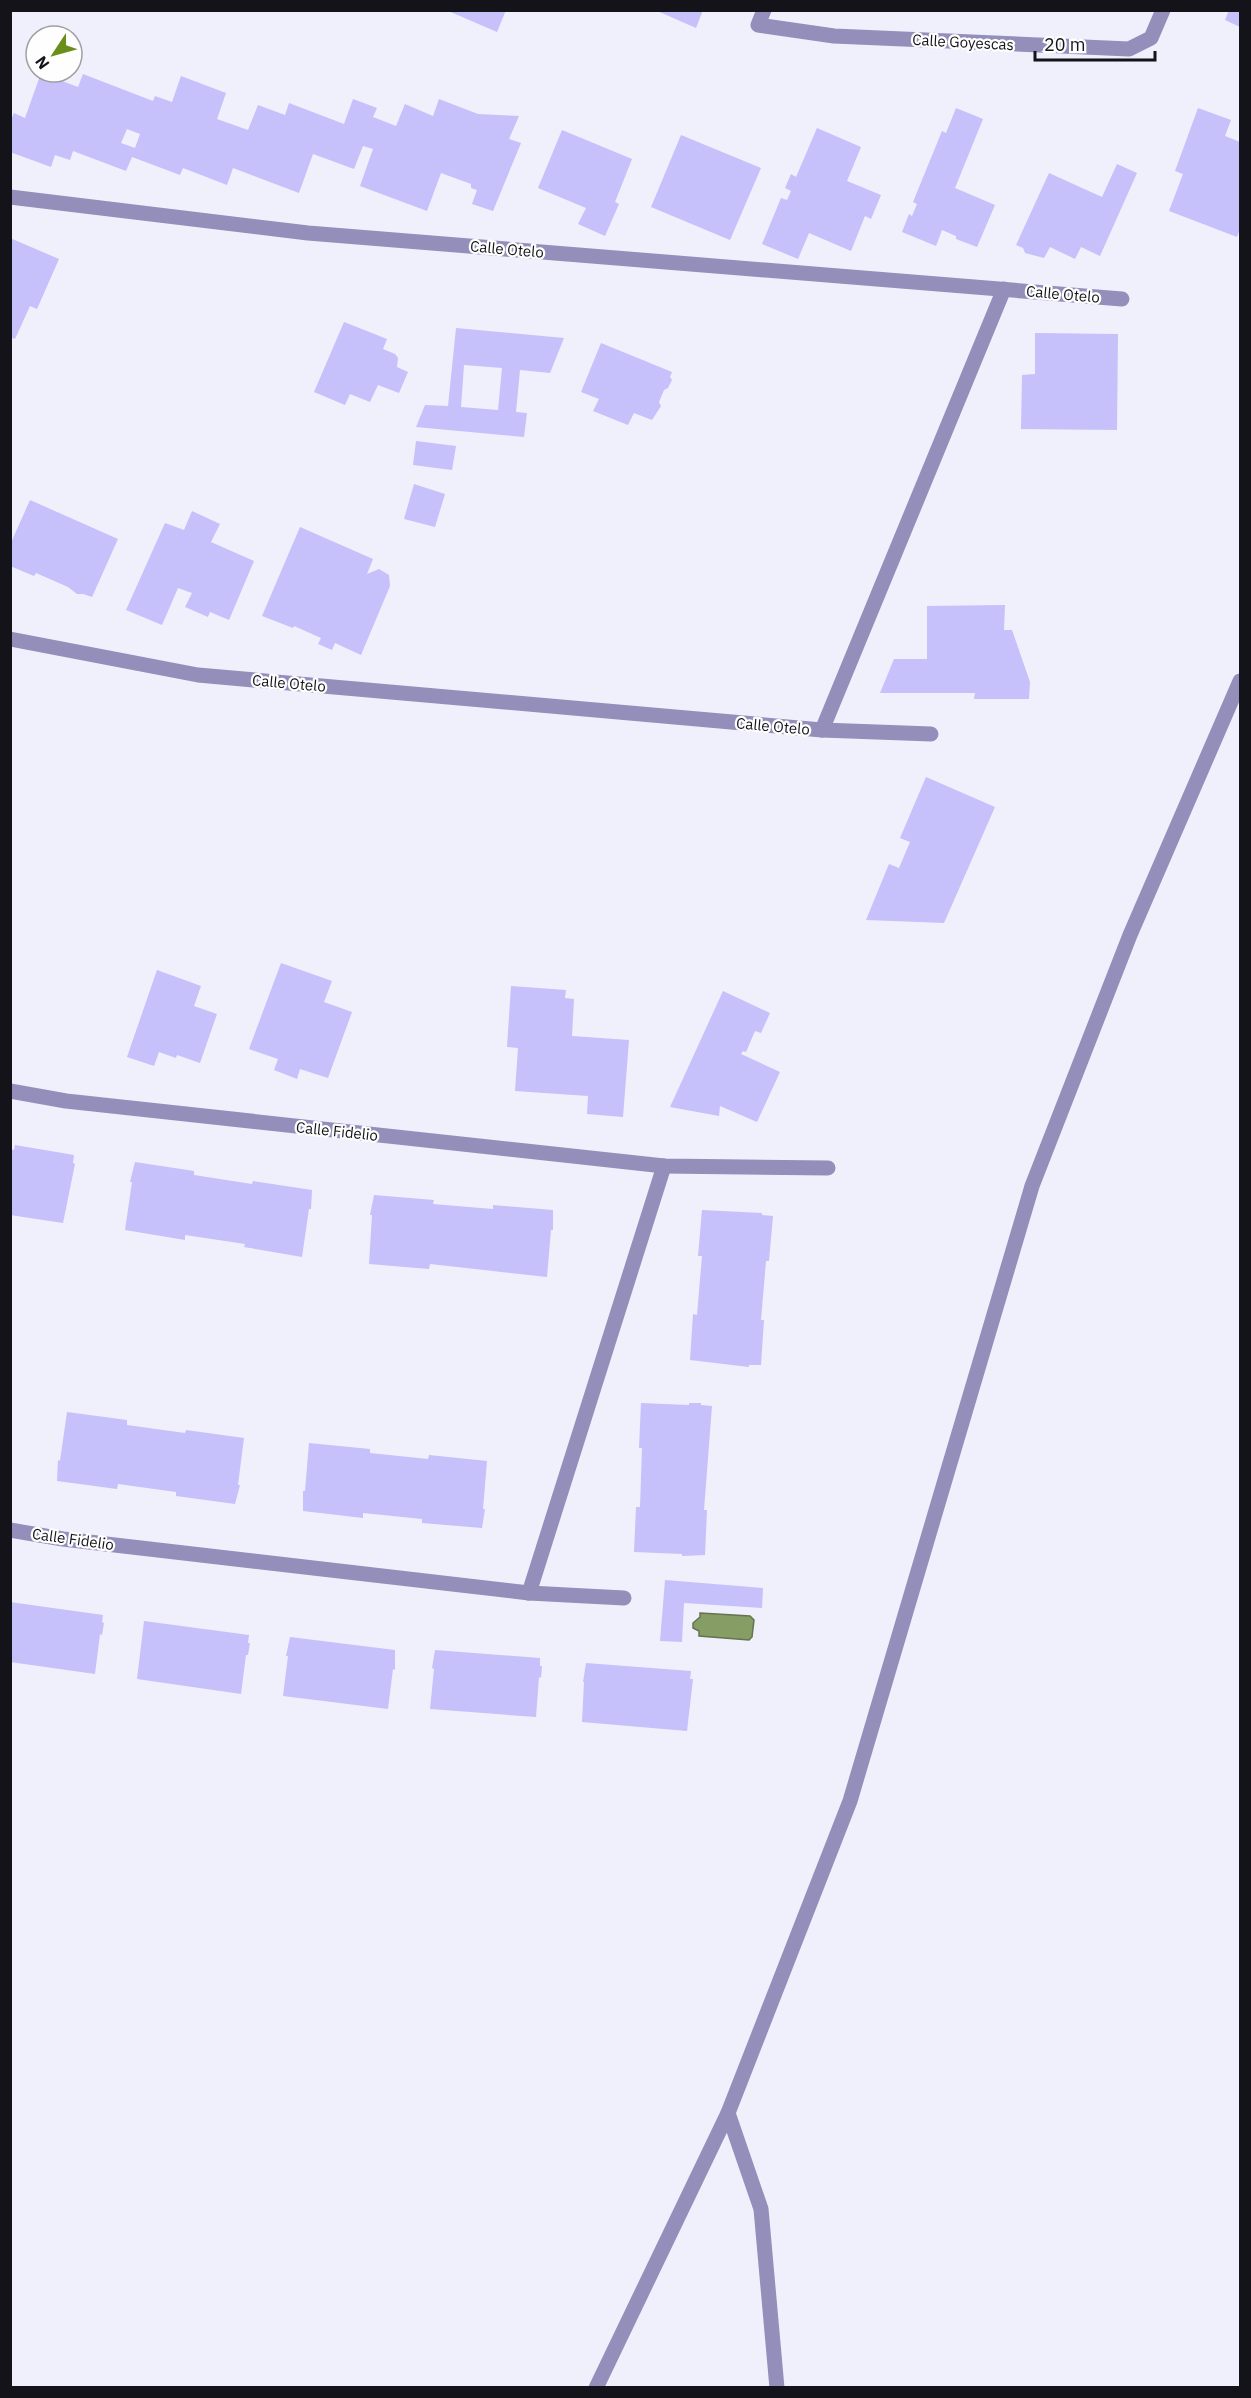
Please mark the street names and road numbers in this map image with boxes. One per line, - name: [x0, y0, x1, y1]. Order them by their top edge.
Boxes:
- street label: Calle Goyescas: [912, 30, 1014, 54]
- street label: Calle Otelo: [469, 236, 545, 262]
- street label: Calle Otelo: [1025, 281, 1101, 307]
- street label: Calle Otelo: [251, 670, 327, 696]
- street label: Calle Otelo: [735, 713, 811, 739]
- street label: Calle Fidelio: [295, 1117, 379, 1145]
- street label: Calle Fidelio: [31, 1524, 115, 1554]

